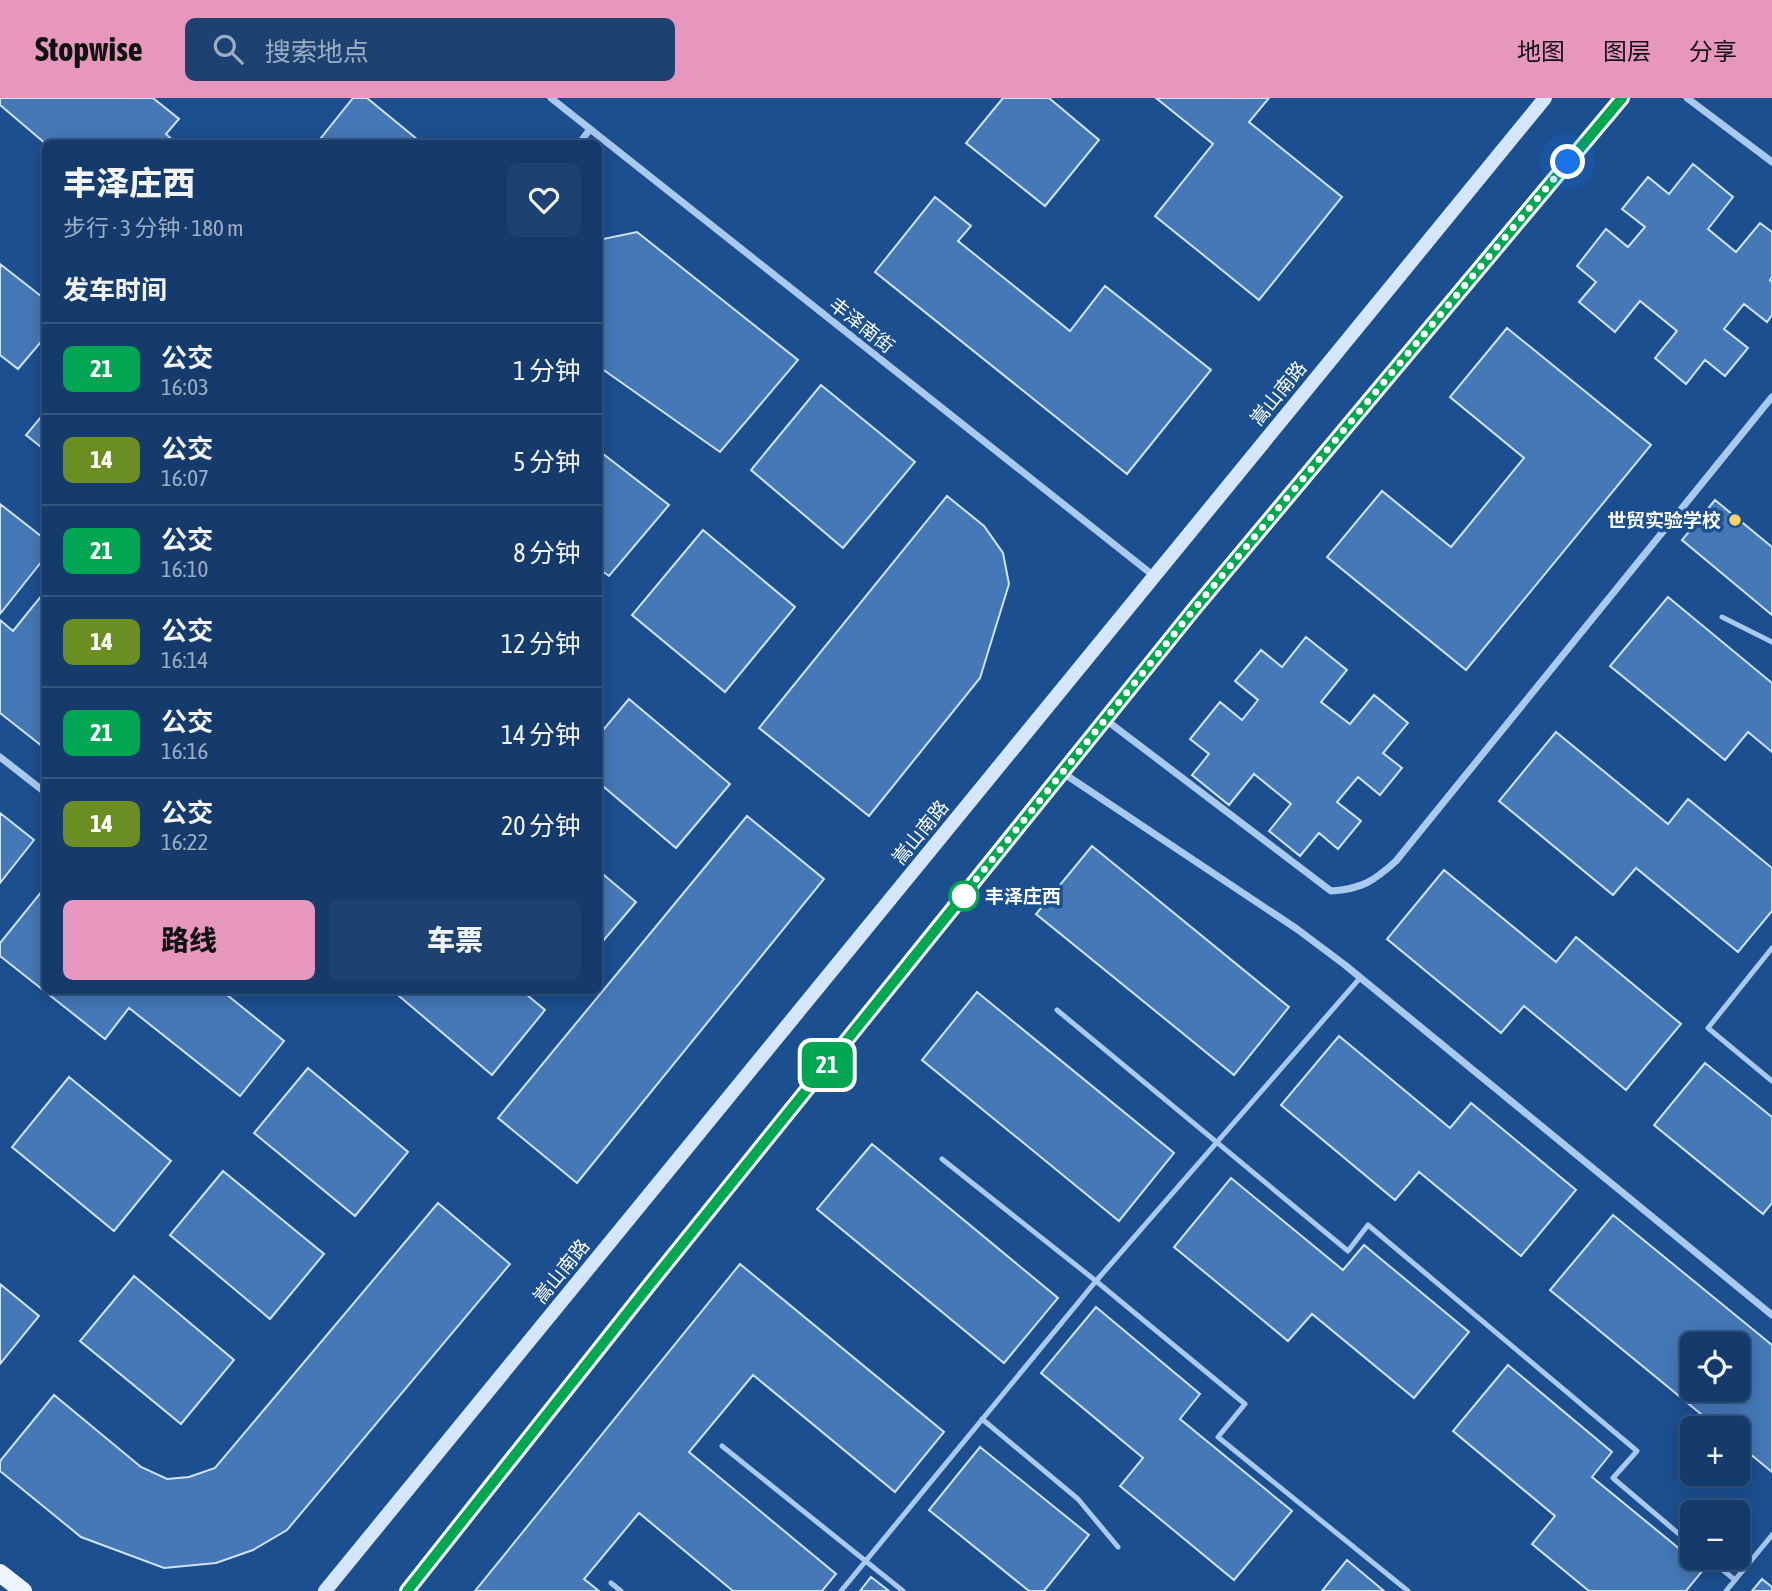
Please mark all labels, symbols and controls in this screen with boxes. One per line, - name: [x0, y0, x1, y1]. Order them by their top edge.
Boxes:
- search box: [185, 18, 675, 81]
- text: Stopwise: [35, 30, 143, 68]
- icon: search: [209, 30, 247, 68]
- text: 搜索地点: [265, 37, 369, 67]
- text: 地图: [1517, 38, 1565, 65]
- text: 图层: [1603, 38, 1651, 65]
- text: 分享: [1689, 38, 1737, 65]
- your location: [1550, 144, 1585, 179]
- button: heart: [507, 163, 581, 237]
- text: 丰泽庄西: [63, 164, 195, 202]
- text: 步行 · 3 分钟 · 180 m: [63, 215, 244, 241]
- text: 发车时间: [63, 275, 167, 305]
- street label: 丰泽南街: [825, 293, 899, 357]
- text: 公交: [161, 343, 213, 373]
- text: 21: [90, 355, 113, 382]
- text: 1 分钟: [513, 356, 581, 386]
- street label: 嵩山南路: [1246, 357, 1310, 429]
- text: 16:03: [161, 374, 209, 400]
- text: 公交: [161, 434, 213, 464]
- text: 14: [90, 446, 113, 473]
- text: 5 分钟: [513, 447, 581, 477]
- text: 16:07: [161, 465, 209, 491]
- place label: 世贸实验学校: [1607, 509, 1721, 531]
- marker: 世贸实验学校: [1727, 512, 1743, 528]
- text: 公交: [161, 525, 213, 555]
- text: 21: [90, 537, 113, 564]
- text: 8 分钟: [513, 538, 581, 568]
- text: 16:10: [161, 556, 208, 582]
- text: 公交: [161, 616, 213, 646]
- text: 14: [90, 628, 113, 655]
- text: 12 分钟: [501, 629, 581, 659]
- text: 16:14: [161, 647, 208, 673]
- text: 公交: [161, 707, 213, 737]
- text: 21: [90, 719, 113, 746]
- text: 14 分钟: [501, 720, 581, 750]
- text: 16:16: [161, 738, 208, 764]
- street label: 嵩山南路: [888, 796, 952, 868]
- text: 公交: [161, 798, 213, 828]
- text: 14: [90, 810, 113, 837]
- text: 20 分钟: [501, 811, 581, 841]
- text: 16:22: [161, 829, 208, 855]
- marker: 丰泽庄西: [949, 881, 979, 911]
- place label: 丰泽庄西: [985, 885, 1061, 907]
- button: 路线: [63, 900, 315, 980]
- button: 车票: [329, 900, 581, 980]
- line badge: 21: [796, 1042, 858, 1088]
- text: 21: [816, 1051, 838, 1078]
- street label: 嵩山南路: [529, 1235, 593, 1307]
- map controls: [1680, 1332, 1750, 1570]
- button: locate: [1680, 1332, 1750, 1402]
- button: +: [1680, 1416, 1750, 1486]
- button: −: [1680, 1500, 1750, 1570]

